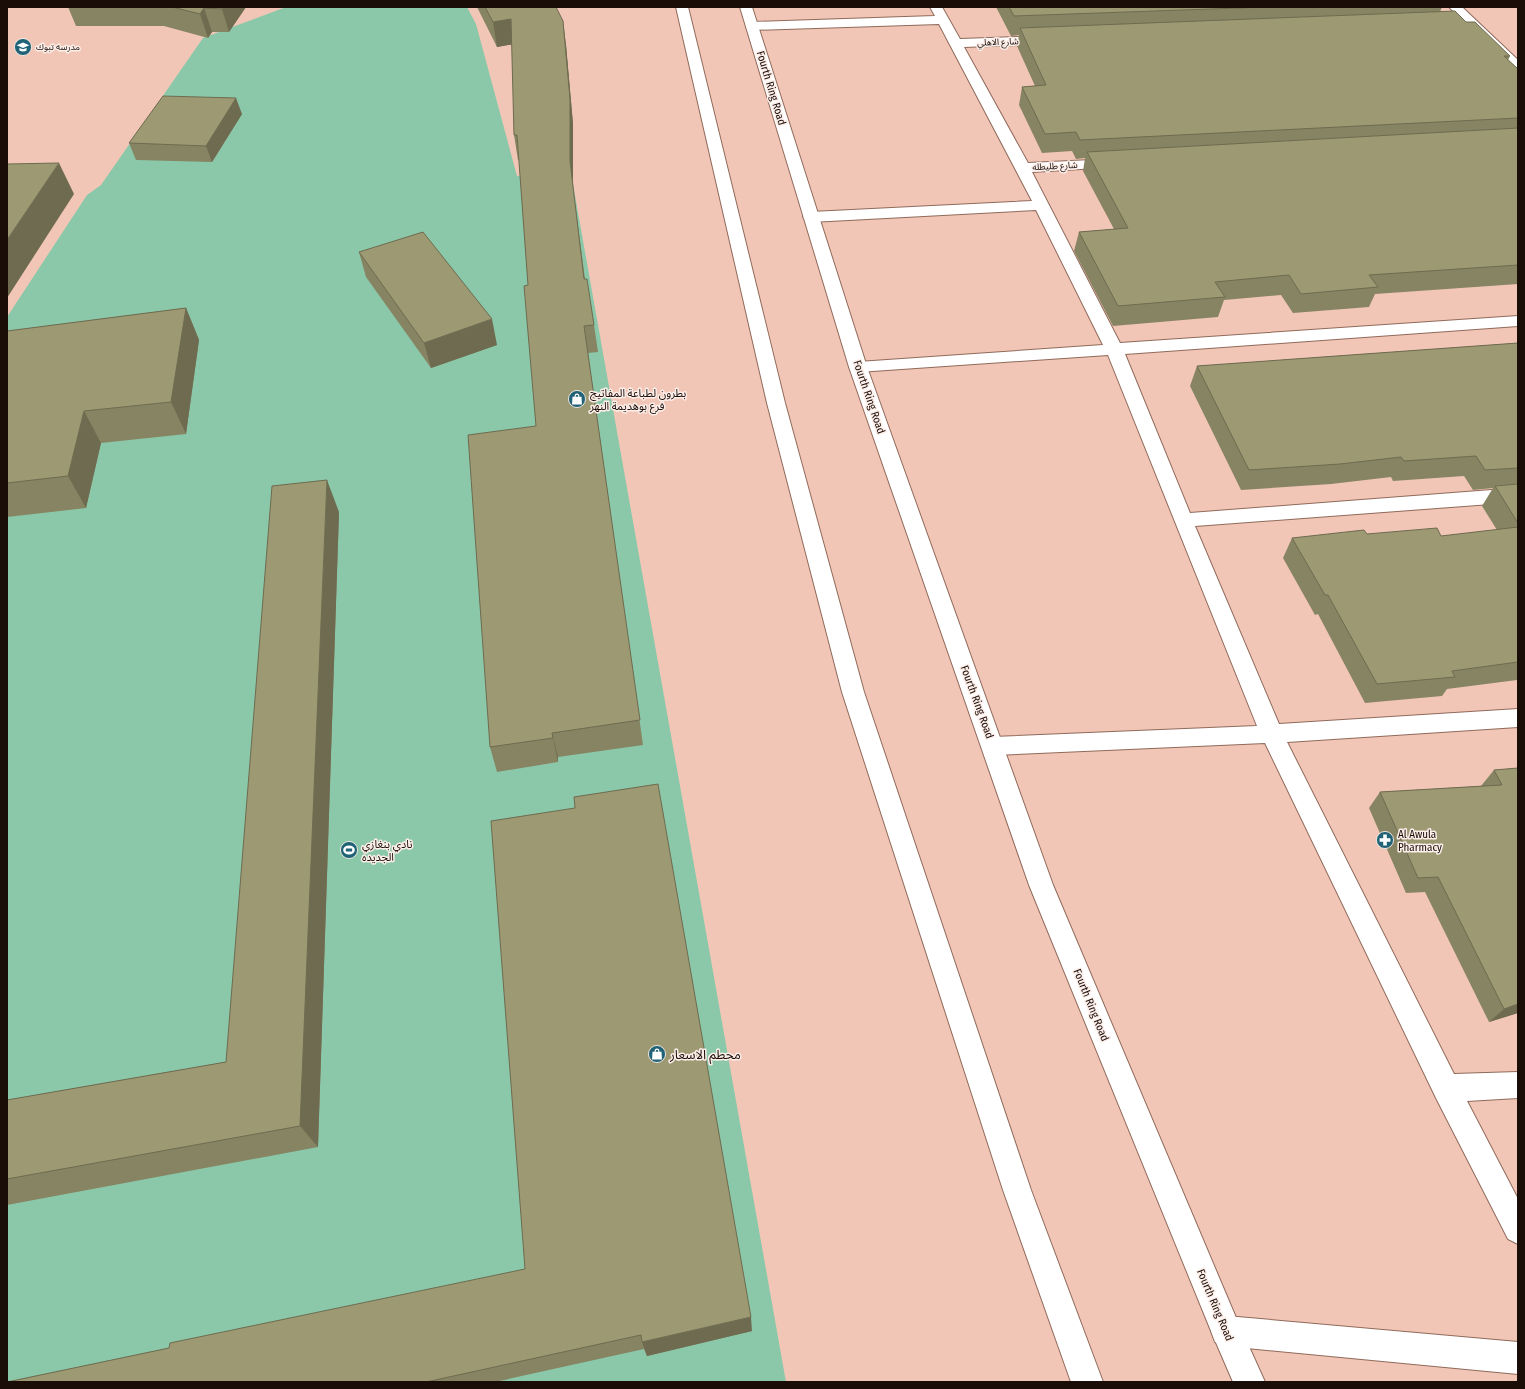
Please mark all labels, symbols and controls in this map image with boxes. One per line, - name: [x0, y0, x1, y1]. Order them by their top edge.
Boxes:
- street label: شارع الاهلي: [977, 36, 1019, 50]
- school or university icon: مدرسه تبوك: [13, 37, 33, 57]
- place label: مدرسه تبوك: [36, 42, 80, 53]
- street label: Fourth Ring Road: [754, 49, 788, 127]
- street label: شارع طليطله: [1032, 160, 1078, 174]
- street label: Fourth Ring Road: [850, 359, 888, 435]
- place label: بطرون لطباعة المفاتيح فرع بوهديمة النهر: [589, 387, 686, 414]
- shop icon: بطرون لطباعة المفاتيح فرع بوهديمة النهر: [567, 389, 587, 409]
- street label: Fourth Ring Road: [958, 664, 996, 740]
- place label: Al Awula Pharmacy: [1398, 828, 1442, 854]
- pharmacy icon: Al Awula Pharmacy: [1375, 830, 1395, 850]
- place label: نادي بنغازي الجديده: [362, 838, 412, 864]
- sports icon: نادي بنغازي الجديده: [339, 840, 359, 860]
- street label: Fourth Ring Road: [1071, 967, 1111, 1043]
- shop icon: محطم الاسعار: [647, 1044, 667, 1064]
- place label: محطم الاسعار: [669, 1047, 741, 1065]
- street label: Fourth Ring Road: [1194, 1267, 1236, 1343]

